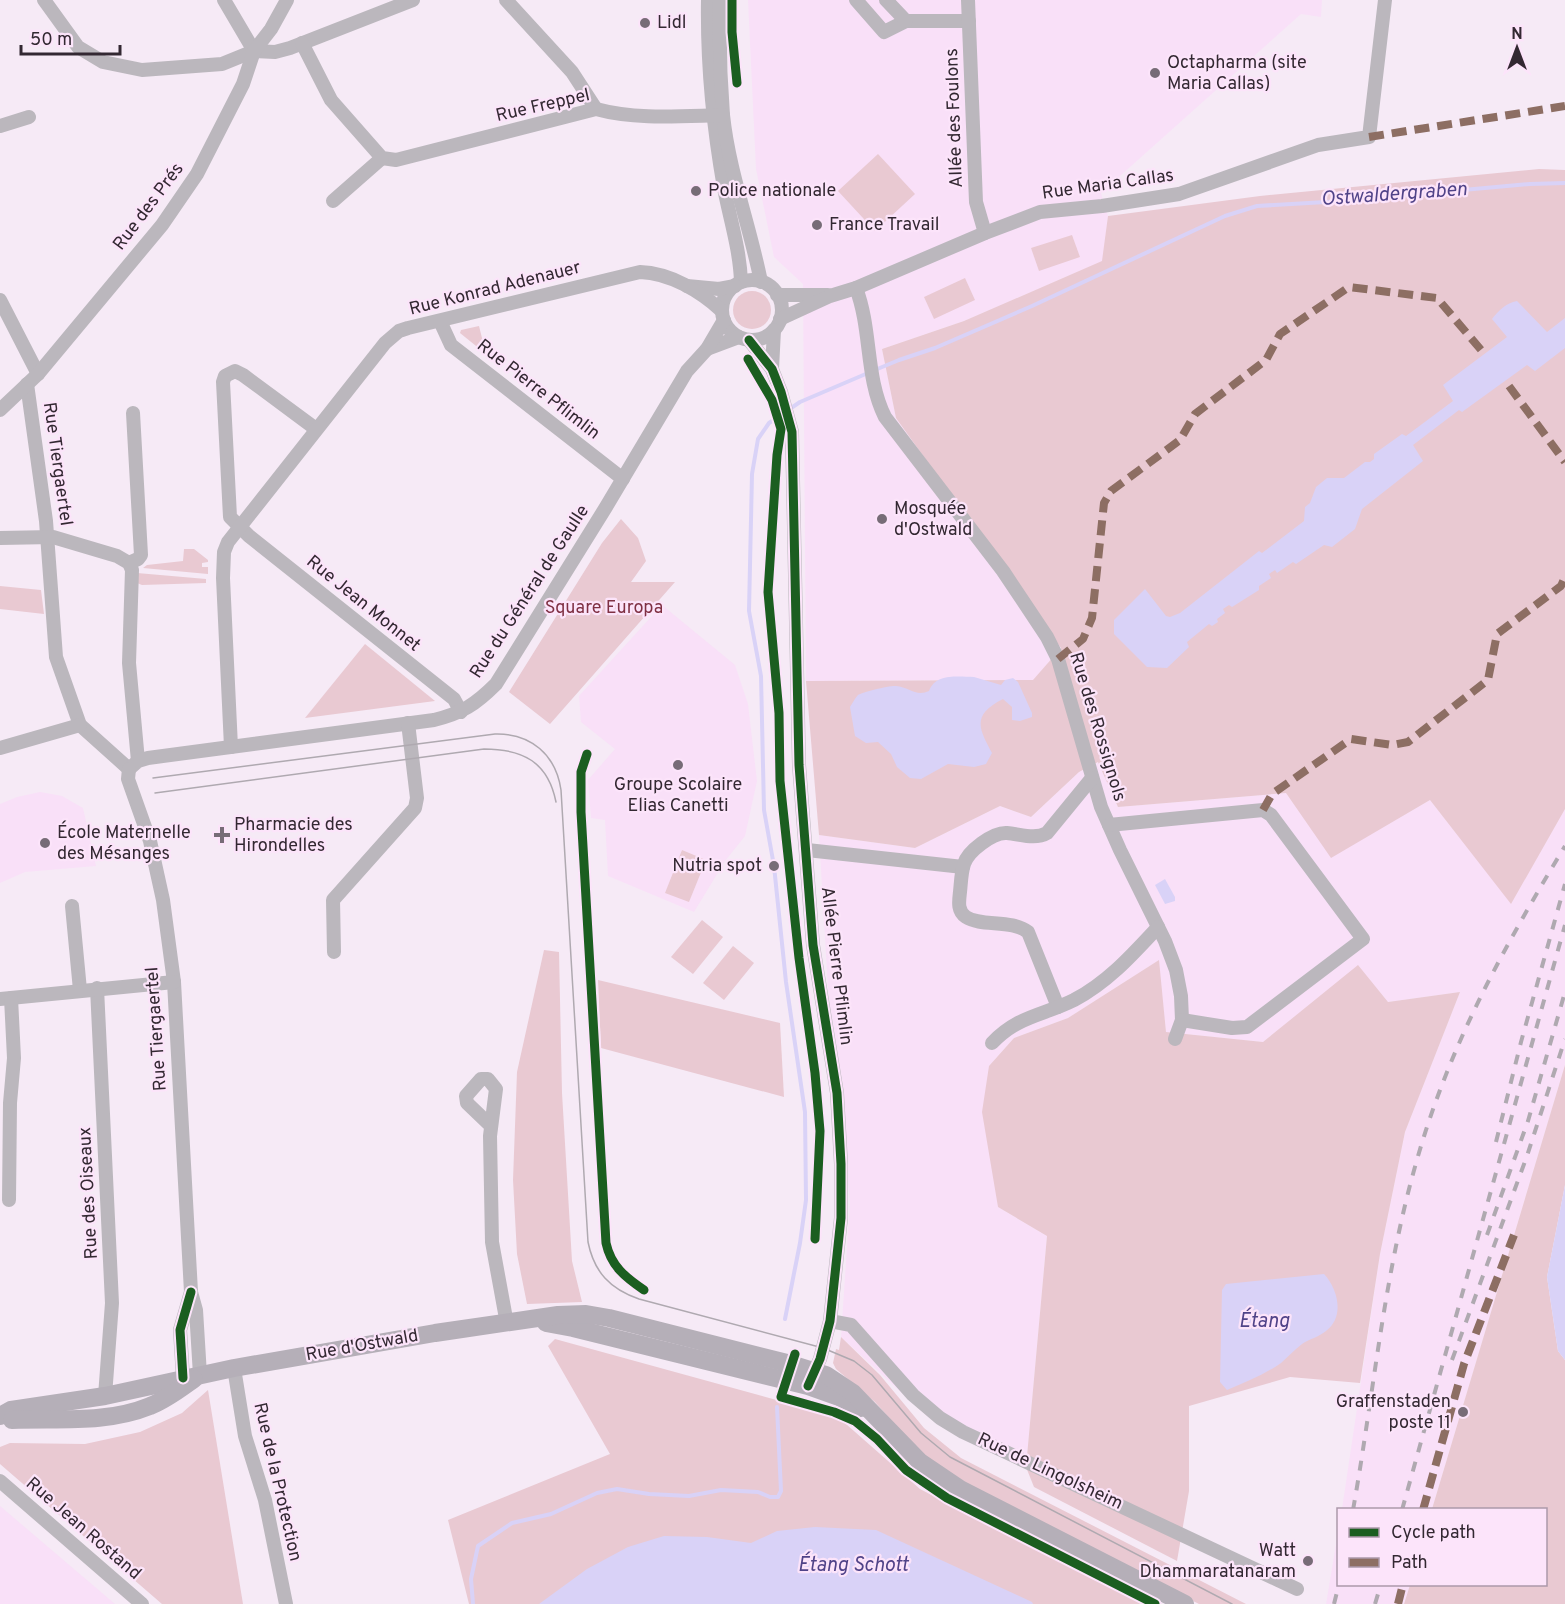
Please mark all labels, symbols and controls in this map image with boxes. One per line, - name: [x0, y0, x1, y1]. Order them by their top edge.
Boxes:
- place label: Lidl: [657, 12, 686, 35]
- marker: Lidl: [638, 16, 652, 30]
- scale bar: [21, 18, 120, 56]
- north arrow: [1487, 18, 1547, 78]
- text: N: [1511, 25, 1523, 45]
- text: 50 m: [30, 29, 72, 52]
- street label: Allée des Foulons: [941, 48, 969, 188]
- place label: Octapharma (site Maria Callas): [1167, 52, 1307, 96]
- marker: Octapharma (site Maria Callas): [1148, 66, 1162, 80]
- street label: Rue Freppel: [494, 84, 592, 128]
- street label: Rue des Prés: [109, 159, 189, 255]
- street label: Rue Maria Callas: [1041, 164, 1175, 206]
- water label: Ostwaldergraben: [1320, 177, 1468, 213]
- place label: Police nationale: [708, 180, 836, 203]
- marker: Police nationale: [689, 184, 703, 198]
- place label: France Travail: [829, 214, 939, 237]
- marker: France Travail: [810, 218, 824, 232]
- street label: Rue Konrad Adenauer: [407, 257, 583, 321]
- street label: Rue Pierre Pflimlin: [472, 335, 604, 445]
- street label: Rue Tiergaertel: [37, 401, 77, 527]
- place label: Mosquée d'Ostwald: [894, 498, 972, 542]
- street label: Rue du Général de Gaulle: [465, 501, 595, 683]
- marker: Mosquée d'Ostwald: [875, 512, 889, 526]
- street label: Rue Jean Monnet: [301, 551, 425, 657]
- park label: Square Europa: [545, 597, 663, 620]
- street label: Rue des Rossignols: [1063, 650, 1131, 804]
- marker: Groupe Scolaire Elias Canetti: [671, 758, 685, 772]
- place label: Groupe Scolaire Elias Canetti: [614, 774, 742, 818]
- place label: Pharmacie des Hirondelles: [234, 814, 353, 858]
- place label: École Maternelle des Mésanges: [57, 820, 191, 866]
- marker: Pharmacie des Hirondelles: [215, 828, 229, 842]
- marker: École Maternelle des Mésanges: [38, 836, 52, 850]
- place label: Nutria spot: [672, 855, 762, 878]
- marker: Nutria spot: [767, 859, 781, 873]
- street label: Allée Pierre Pflimlin: [815, 885, 857, 1047]
- street label: Rue Tiergaertel: [141, 966, 173, 1092]
- street label: Rue des Oiseaux: [74, 1126, 104, 1260]
- water label: Étang: [1239, 1307, 1290, 1335]
- street label: Rue d'Ostwald: [304, 1325, 420, 1367]
- place label: Graffenstaden poste 11: [1336, 1391, 1451, 1435]
- street label: Rue de la Protection: [248, 1400, 306, 1564]
- marker: Graffenstaden poste 11: [1456, 1405, 1470, 1419]
- street label: Rue de Lingolsheim: [974, 1428, 1126, 1516]
- street label: Rue Jean Rostand: [20, 1473, 146, 1585]
- legend: [1337, 1508, 1547, 1586]
- text: Cycle path: [1391, 1522, 1476, 1545]
- place label: Watt Dhammaratanaram: [1140, 1540, 1296, 1584]
- water label: Étang Schott: [798, 1551, 909, 1579]
- text: Path: [1391, 1552, 1428, 1575]
- marker: Watt Dhammaratanaram: [1301, 1554, 1315, 1568]

